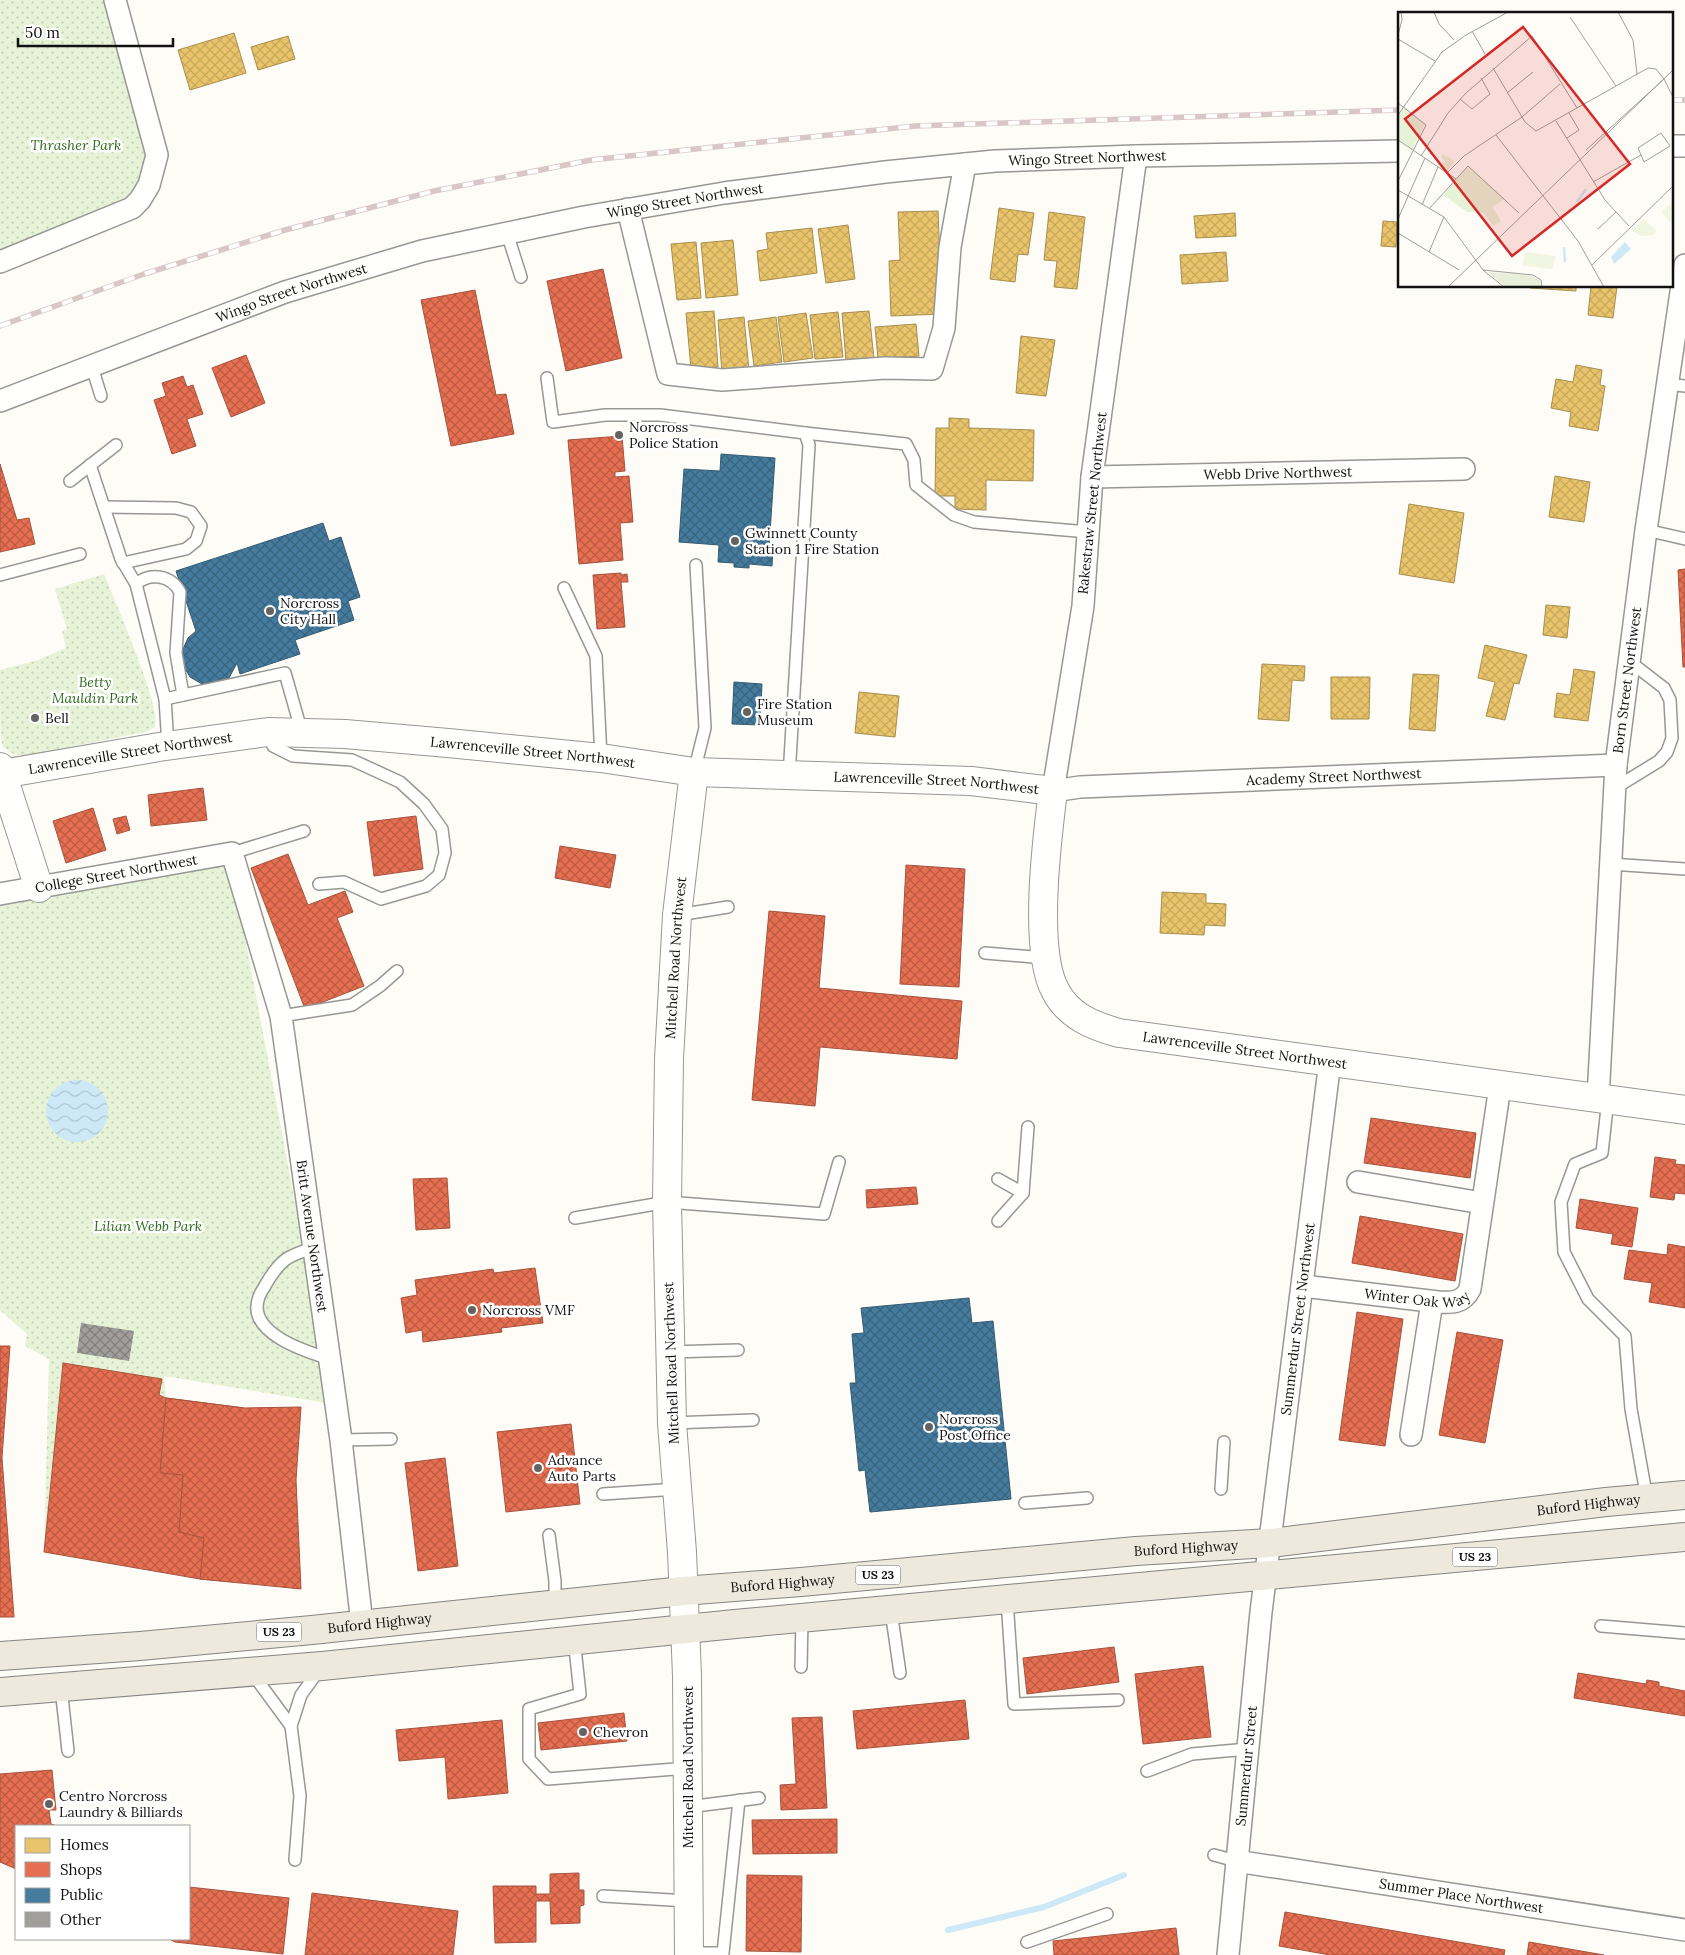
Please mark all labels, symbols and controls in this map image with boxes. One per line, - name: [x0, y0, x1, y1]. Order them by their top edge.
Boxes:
- inset map: [1398, 12, 1672, 288]
- scale bar: [18, 15, 172, 47]
- text: 50 m: [25, 23, 60, 42]
- park label: Thrasher Park: [31, 136, 121, 154]
- street label: Wingo Street Northwest: [1008, 146, 1167, 170]
- street label: Wingo Street Northwest: [605, 179, 765, 222]
- street label: Wingo Street Northwest: [213, 259, 370, 327]
- street label: Rakestraw Street Northwest: [1073, 410, 1111, 595]
- place label: Norcross Police Station: [629, 418, 719, 452]
- marker: Norcross Police Station: [613, 429, 625, 441]
- street label: Webb Drive Northwest: [1203, 462, 1353, 484]
- place label: Gwinnett County Station 1 Fire Station: [745, 524, 880, 558]
- marker: Gwinnett County Station 1 Fire Station: [729, 535, 741, 547]
- place label: Norcross City Hall: [280, 594, 339, 628]
- marker: Norcross City Hall: [264, 605, 276, 617]
- street label: Born Street Northwest: [1609, 605, 1645, 755]
- park label: Betty Mauldin Park: [52, 673, 138, 707]
- place label: Fire Station Museum: [757, 695, 833, 729]
- marker: Fire Station Museum: [741, 706, 753, 718]
- place label: Bell: [45, 709, 69, 727]
- marker: Bell: [29, 712, 41, 724]
- street label: Lawrenceville Street Northwest: [27, 728, 234, 778]
- street label: Lawrenceville Street Northwest: [429, 732, 637, 772]
- street label: Academy Street Northwest: [1245, 764, 1422, 789]
- street label: Lawrenceville Street Northwest: [833, 768, 1041, 798]
- street label: College Street Northwest: [33, 850, 199, 897]
- street label: Mitchell Road Northwest: [661, 875, 691, 1039]
- street label: Lawrenceville Street Northwest: [1142, 1027, 1349, 1073]
- street label: Britt Avenue Northwest: [292, 1159, 332, 1314]
- park label: Lilian Webb Park: [94, 1217, 202, 1235]
- street label: Summerdur Street Northwest: [1277, 1221, 1319, 1416]
- street label: Mitchell Road Northwest: [659, 1281, 683, 1444]
- street label: Winter Oak Way: [1363, 1284, 1474, 1312]
- place label: Norcross VMF: [482, 1301, 575, 1319]
- marker: Norcross VMF: [466, 1304, 478, 1316]
- place label: Norcross Post Office: [939, 1410, 1011, 1444]
- marker: Norcross Post Office: [923, 1421, 935, 1433]
- place label: Advance Auto Parts: [547, 1451, 616, 1485]
- marker: Advance Auto Parts: [532, 1462, 544, 1474]
- street label: Buford Highway: [1535, 1490, 1642, 1519]
- street label: Buford Highway: [1133, 1536, 1239, 1560]
- road number: US 23: [1452, 1548, 1498, 1566]
- road number: US 23: [856, 1566, 900, 1584]
- street label: Buford Highway: [730, 1570, 836, 1596]
- street label: Buford Highway: [327, 1608, 433, 1637]
- road number: US 23: [256, 1622, 302, 1641]
- street label: Mitchell Road Northwest: [679, 1685, 697, 1848]
- street label: Summerdur Street: [1231, 1704, 1261, 1827]
- place label: Chevron: [593, 1723, 649, 1741]
- marker: Chevron: [577, 1726, 589, 1738]
- place label: Centro Norcross Laundry & Billiards: [59, 1787, 183, 1821]
- marker: Centro Norcross Laundry & Billiards: [43, 1798, 55, 1810]
- legend: [15, 1825, 190, 1940]
- text: Homes: [60, 1835, 109, 1854]
- text: Shops: [60, 1860, 102, 1879]
- street label: Summer Place Northwest: [1378, 1874, 1545, 1917]
- text: Public: [60, 1885, 103, 1904]
- text: Other: [60, 1910, 102, 1929]

